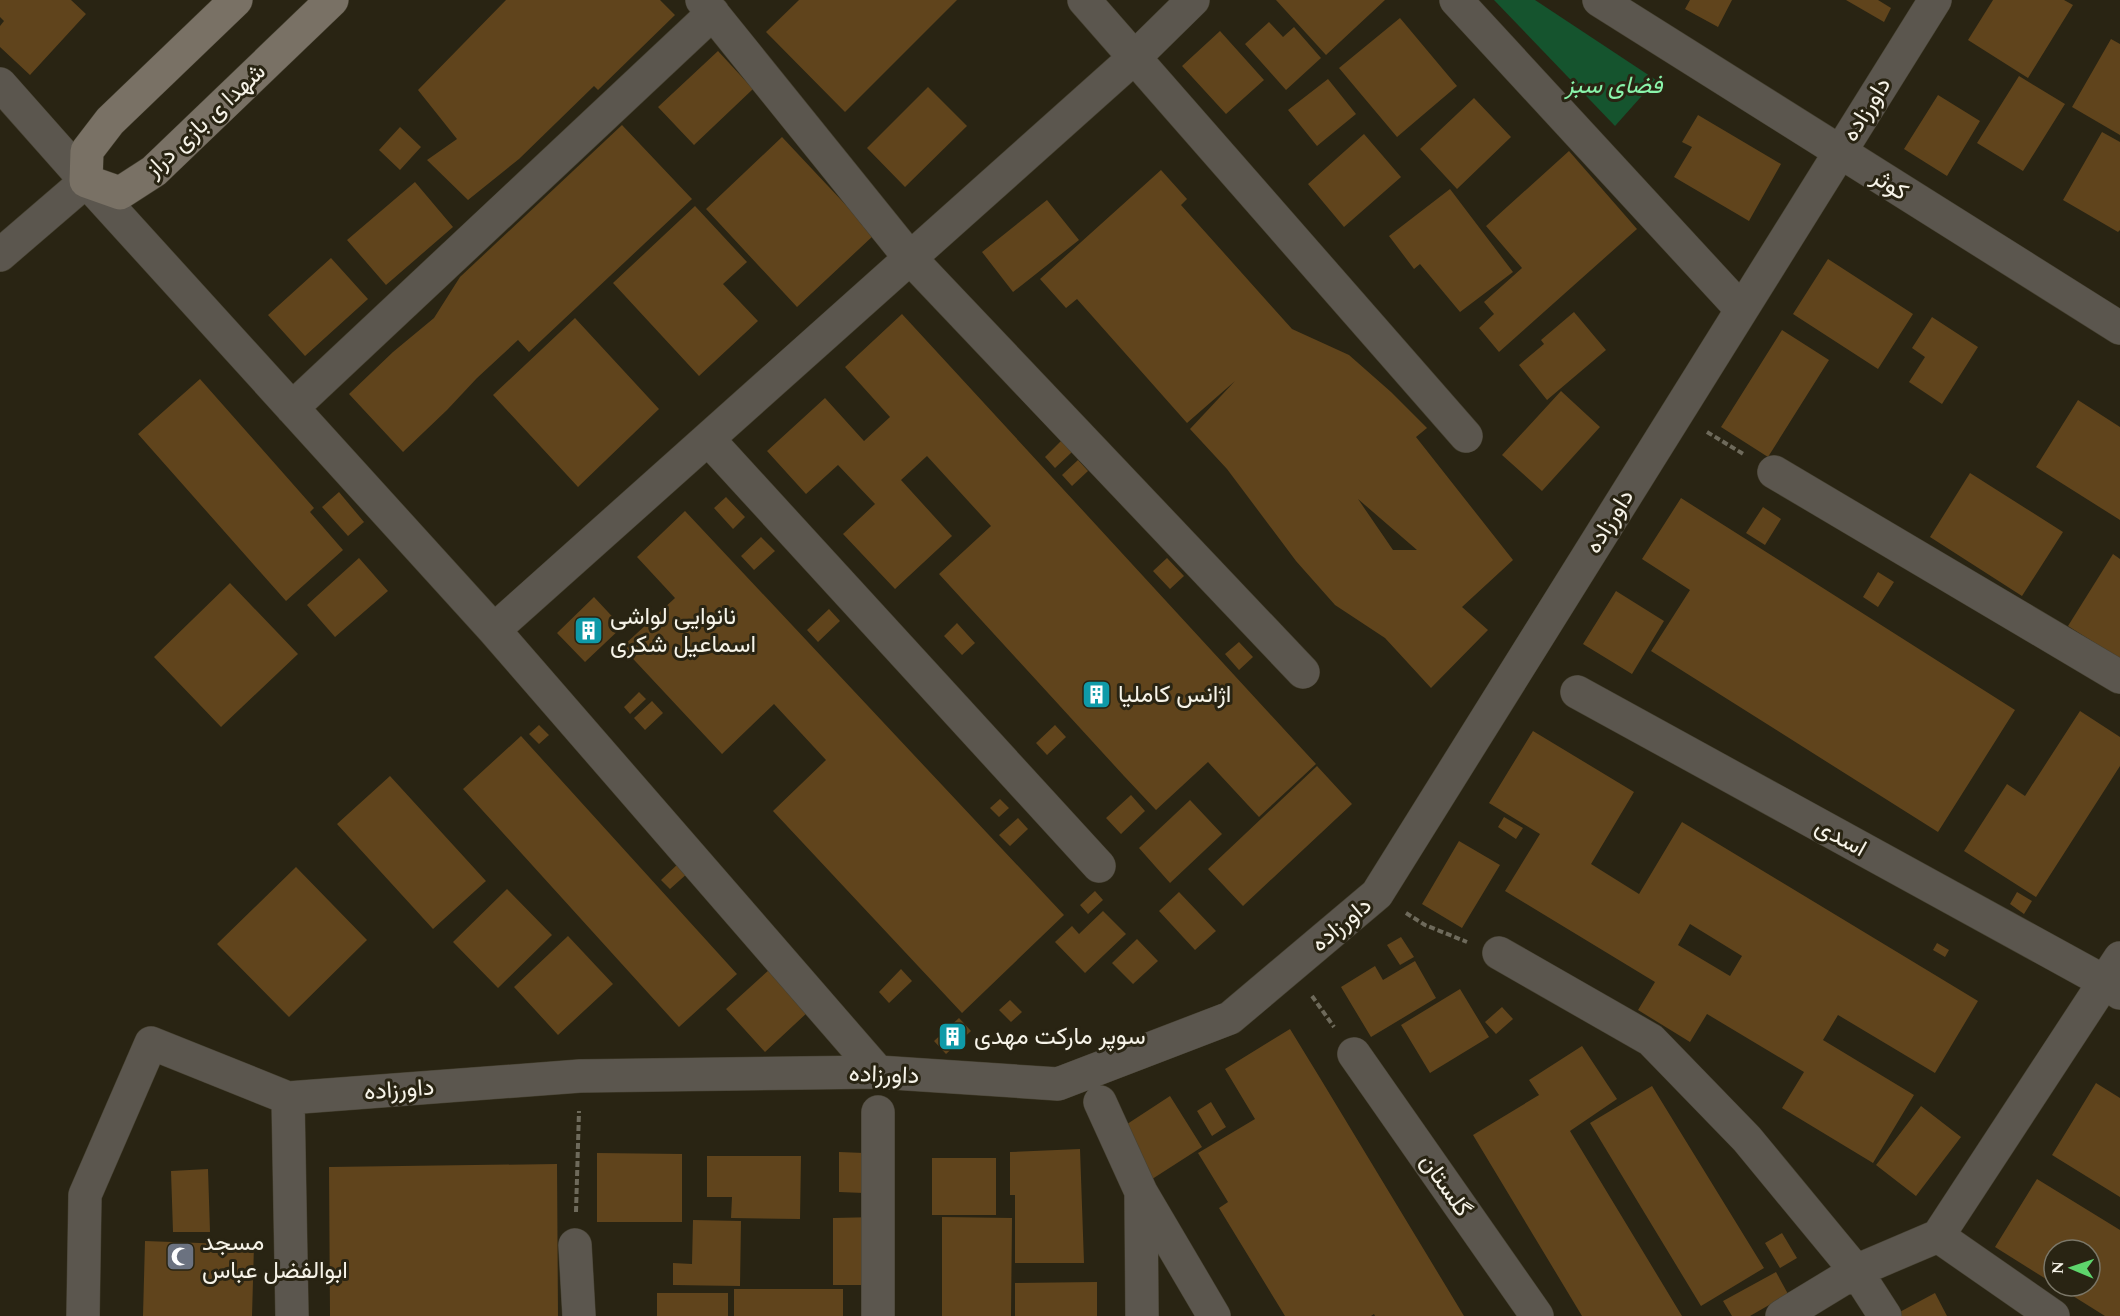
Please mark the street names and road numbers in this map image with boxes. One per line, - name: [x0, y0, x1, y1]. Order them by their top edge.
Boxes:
- street label: شهدا ی بازی دراز: [136, 55, 274, 187]
- street label: داورزاده: [1833, 70, 1901, 149]
- street label: کوثر: [1863, 159, 1915, 210]
- street label: داورزاده: [1576, 482, 1644, 561]
- street label: اسدی: [1808, 809, 1873, 867]
- street label: داورزاده: [1303, 888, 1380, 961]
- street label: داورزاده: [848, 1056, 920, 1094]
- street label: داورزاده: [363, 1070, 435, 1110]
- street label: گلستان: [1410, 1146, 1480, 1225]

